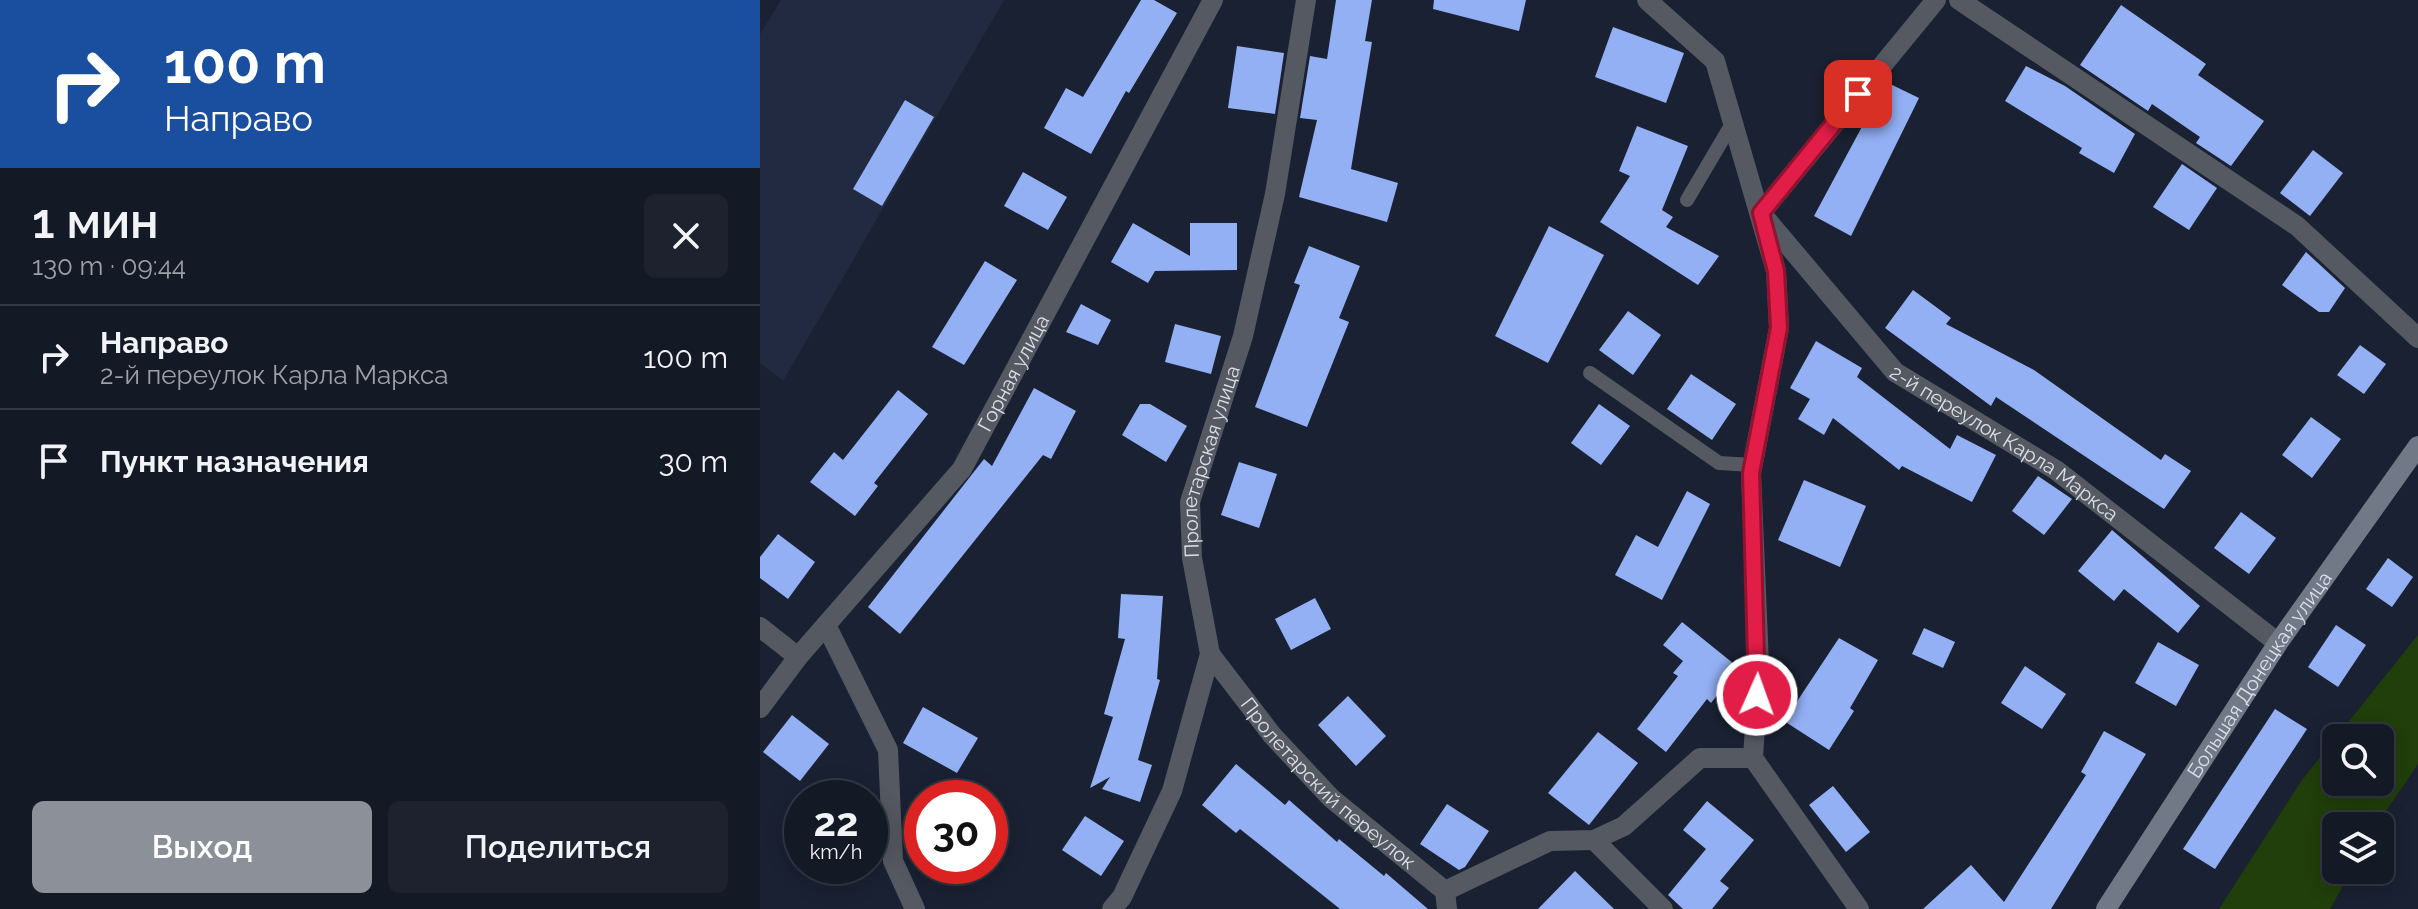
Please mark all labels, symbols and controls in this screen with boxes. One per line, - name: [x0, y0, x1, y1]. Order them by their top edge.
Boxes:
- text: 100 m: [164, 30, 326, 96]
- icon: right: [32, 32, 136, 136]
- pin: [1824, 60, 1892, 128]
- icon: arrive: [1836, 72, 1880, 116]
- text: Направо: [164, 97, 313, 139]
- text: 1 мин: [32, 193, 159, 249]
- button: close: [644, 194, 728, 278]
- text: 130 m · 09:44: [32, 251, 186, 281]
- street label: Горная улица: [972, 311, 1054, 435]
- text: Направо: [100, 325, 229, 360]
- icon: right: [32, 335, 76, 379]
- text: 100 m: [643, 340, 728, 375]
- text: 2-й переулок Карла Маркса: [100, 360, 449, 390]
- street label: 2-й переулок Карла Маркса: [1886, 360, 2123, 526]
- street label: Пролетарская улица: [1178, 363, 1245, 558]
- icon: arrive: [32, 439, 76, 483]
- text: Пункт назначения: [100, 444, 369, 479]
- text: 30 m: [658, 444, 728, 479]
- street label: Большая Донецкая улица: [2182, 567, 2337, 783]
- position arrow: [1715, 653, 1799, 737]
- street label: Пролетарский переулок: [1236, 693, 1421, 874]
- map controls: [2322, 724, 2394, 884]
- button: search: [2322, 724, 2394, 796]
- speed limit sign: 30: [904, 780, 1008, 884]
- text: 22: [813, 798, 859, 845]
- button: Выход: [32, 801, 372, 893]
- button: Поделиться: [388, 801, 728, 893]
- button: layers: [2322, 812, 2394, 884]
- text: km/h: [810, 840, 862, 864]

